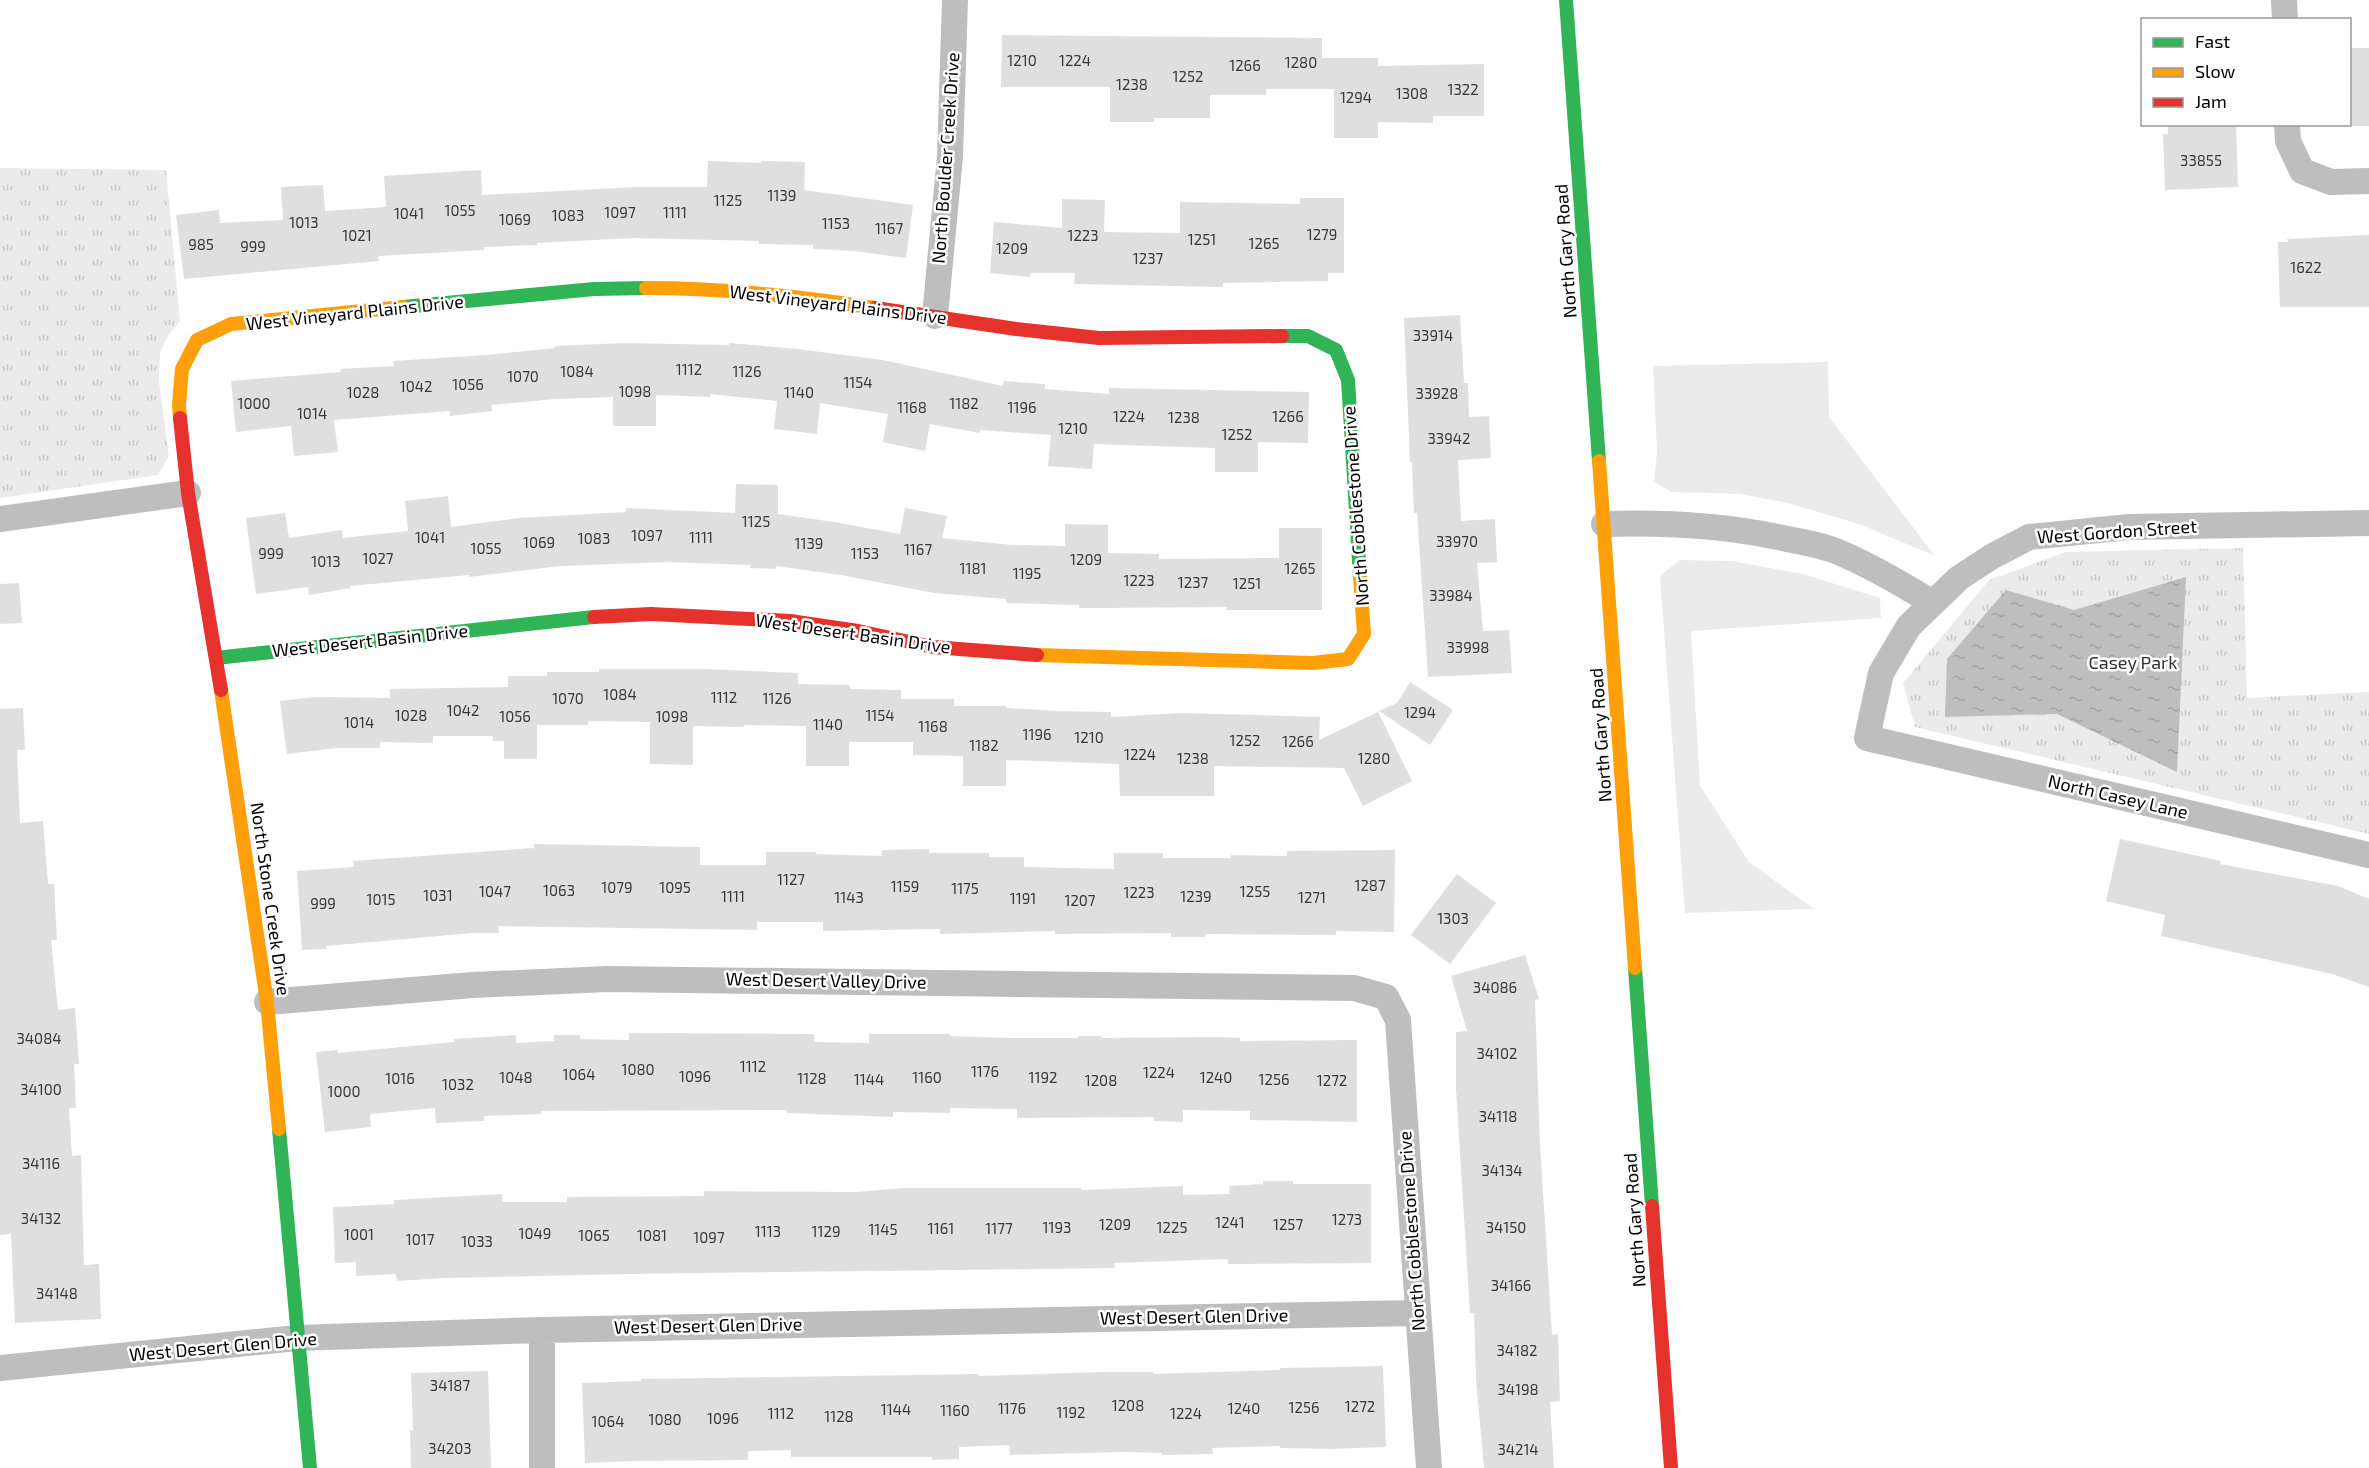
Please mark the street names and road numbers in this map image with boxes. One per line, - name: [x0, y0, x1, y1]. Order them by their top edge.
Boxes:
- street label: North Boulder Creek Drive: [927, 52, 963, 264]
- street label: North Gary Road: [1549, 183, 1581, 319]
- street label: West Vineyard Plains Drive: [728, 280, 948, 328]
- street label: West Vineyard Plains Drive: [245, 290, 465, 334]
- street label: North Cobblestone Drive: [1337, 405, 1373, 607]
- street label: West Gordon Street: [2036, 514, 2198, 548]
- street label: West Desert Basin Drive: [754, 608, 952, 658]
- street label: West Desert Basin Drive: [271, 619, 469, 661]
- street label: North Gary Road: [1584, 667, 1616, 803]
- street label: North Casey Lane: [2046, 769, 2190, 823]
- street label: North Stone Creek Drive: [247, 801, 295, 997]
- street label: West Desert Valley Drive: [725, 967, 927, 993]
- street label: North Cobblestone Drive: [1393, 1130, 1429, 1332]
- street label: North Gary Road: [1618, 1152, 1650, 1288]
- street label: West Desert Glen Drive: [1100, 1303, 1288, 1329]
- street label: West Desert Glen Drive: [614, 1312, 802, 1338]
- street label: West Desert Glen Drive: [128, 1327, 318, 1365]

